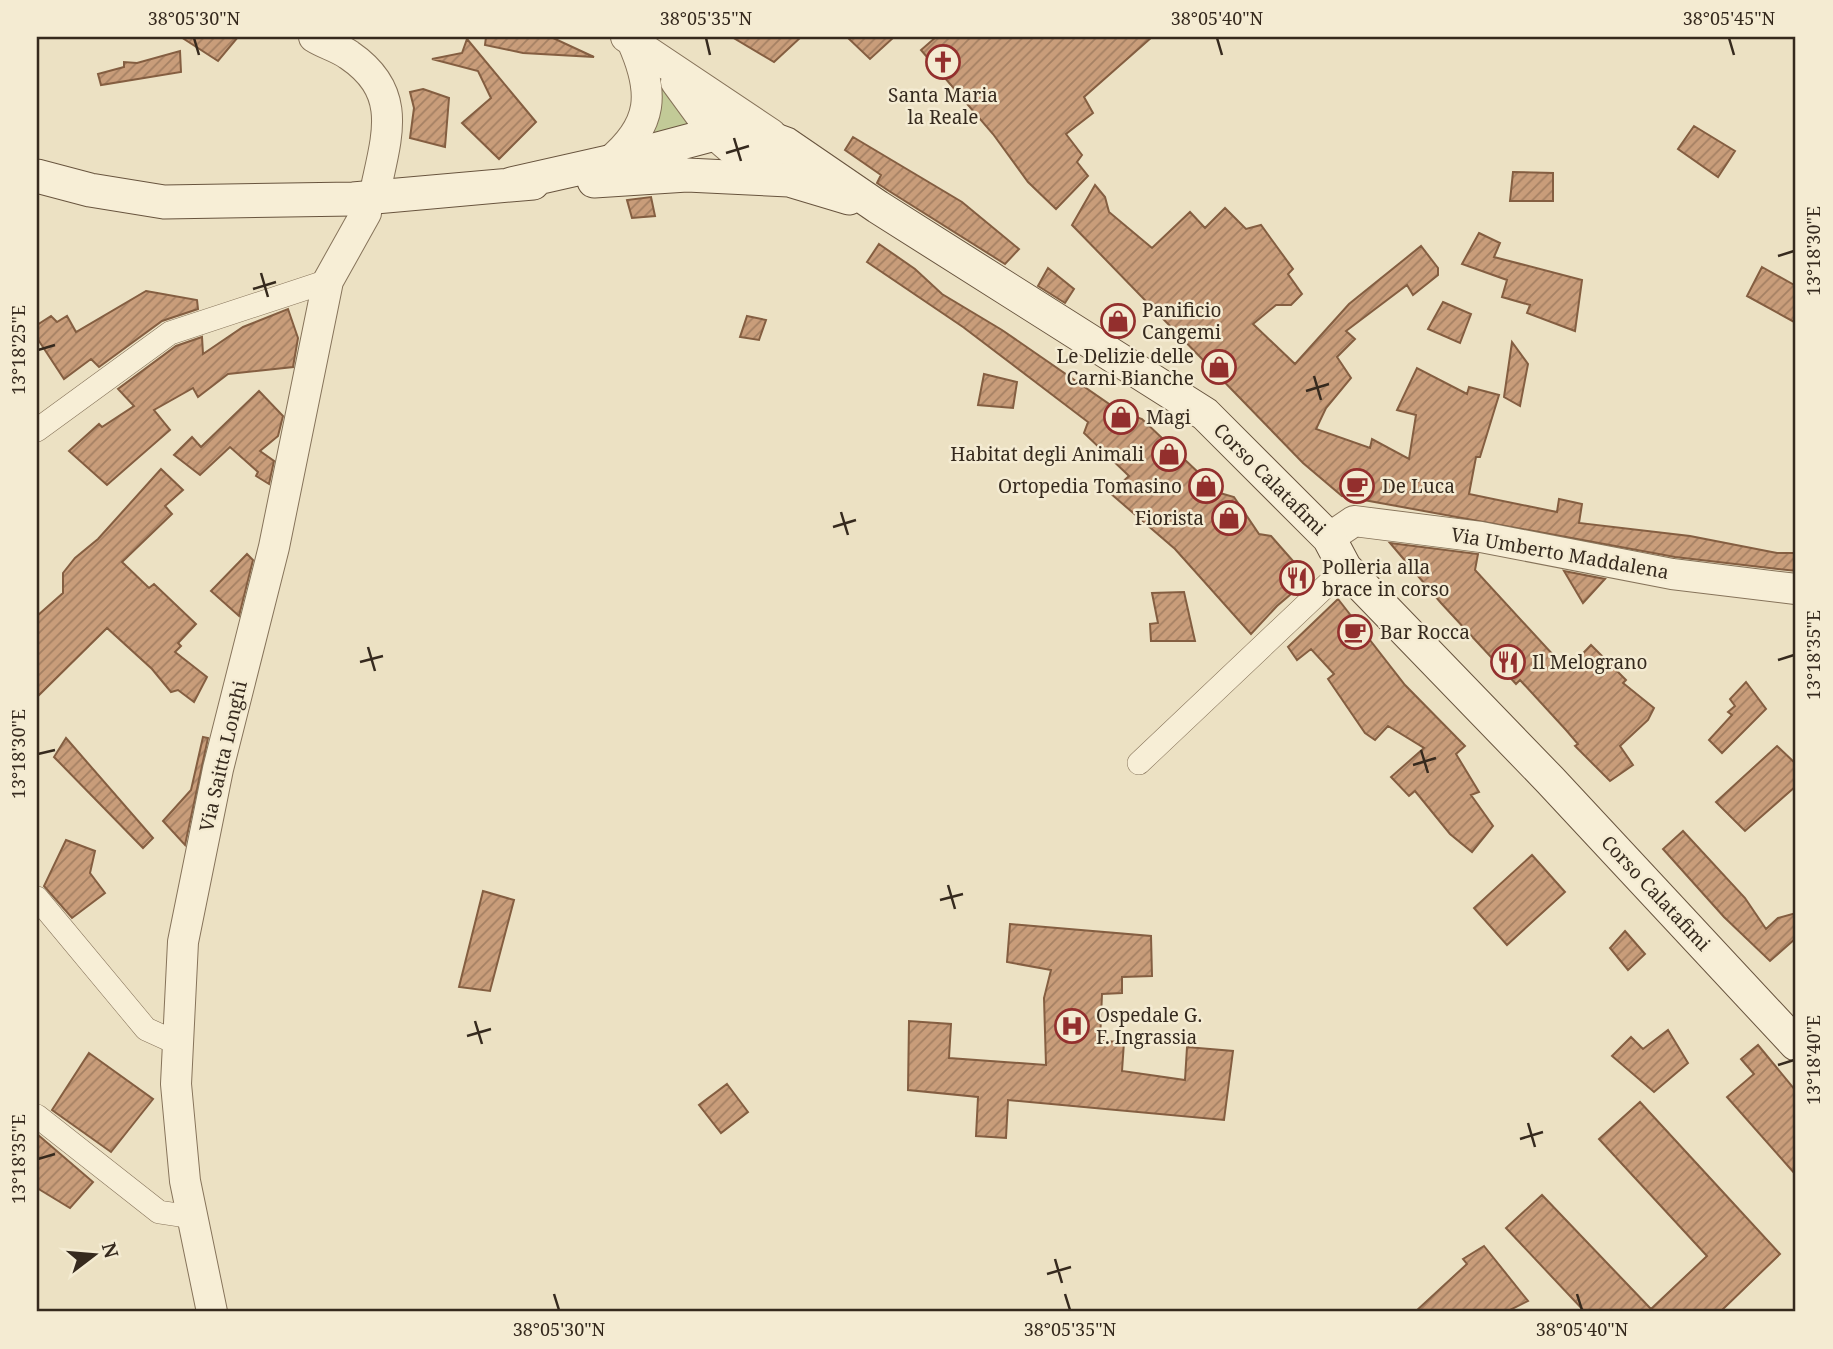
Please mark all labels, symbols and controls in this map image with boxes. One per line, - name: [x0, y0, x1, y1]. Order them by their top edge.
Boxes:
- text: 38°05'30"N: [148, 6, 241, 30]
- text: 38°05'35"N: [660, 6, 753, 30]
- text: 38°05'40"N: [1171, 6, 1264, 30]
- text: 38°05'45"N: [1683, 6, 1776, 30]
- church icon: Santa Maria la Reale: [924, 43, 962, 81]
- place label: Santa Maria la Reale: [888, 82, 998, 130]
- text: 13°18'30"E: [1801, 206, 1825, 296]
- place label: Panificio Cangemi: [1142, 297, 1222, 345]
- shop icon: Panificio Cangemi: [1099, 302, 1137, 340]
- text: 13°18'25"E: [6, 305, 30, 395]
- place label: Le Delizie delle Carni Bianche: [1056, 343, 1194, 391]
- shop icon: Le Delizie delle Carni Bianche: [1200, 348, 1238, 386]
- shop icon: Magi: [1102, 398, 1140, 436]
- place label: Magi: [1146, 404, 1191, 430]
- street label: Corso Calatafimi: [1208, 417, 1332, 541]
- shop icon: Habitat degli Animali: [1150, 435, 1188, 473]
- place label: Habitat degli Animali: [950, 441, 1144, 467]
- shop icon: Ortopedia Tomasino: [1187, 467, 1225, 505]
- cafe icon: De Luca: [1338, 467, 1376, 505]
- place label: Ortopedia Tomasino: [998, 473, 1182, 499]
- place label: De Luca: [1382, 473, 1455, 499]
- shop icon: Fiorista: [1210, 499, 1248, 537]
- place label: Fiorista: [1135, 505, 1204, 531]
- street label: Via Umberto Maddalena: [1449, 521, 1671, 585]
- place label: Polleria alla brace in corso: [1322, 554, 1449, 602]
- restaurant icon: Polleria alla brace in corso: [1278, 559, 1316, 597]
- text: 13°18'35"E: [1801, 610, 1825, 700]
- cafe icon: Bar Rocca: [1336, 613, 1374, 651]
- place label: Bar Rocca: [1380, 619, 1470, 645]
- restaurant icon: Il Melograno: [1489, 643, 1527, 681]
- place label: Il Melograno: [1532, 649, 1647, 675]
- street label: Via Saitta Longhi: [193, 678, 253, 834]
- text: 13°18'30"E: [6, 709, 30, 799]
- street label: Corso Calatafimi: [1596, 830, 1716, 956]
- place label: Ospedale G. F. Ingrassia: [1096, 1002, 1202, 1050]
- hospital icon: Ospedale G. F. Ingrassia: [1053, 1007, 1091, 1045]
- text: 13°18'40"E: [1801, 1015, 1825, 1105]
- text: 13°18'35"E: [6, 1114, 30, 1204]
- north arrow: [60, 1220, 130, 1290]
- text: N: [96, 1240, 125, 1261]
- text: 38°05'30"N: [513, 1317, 606, 1341]
- text: 38°05'35"N: [1024, 1317, 1117, 1341]
- text: 38°05'40"N: [1536, 1317, 1629, 1341]

